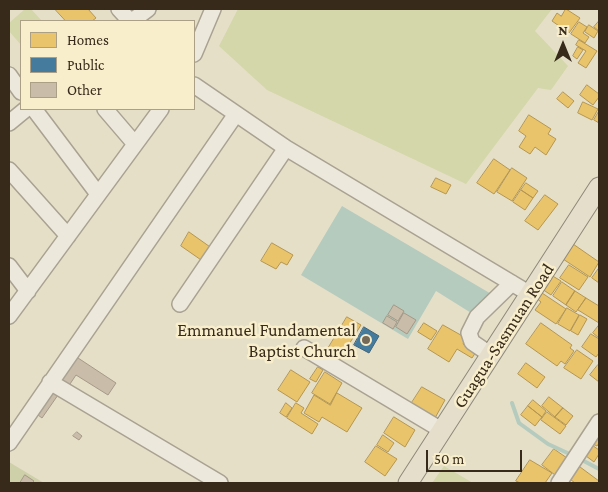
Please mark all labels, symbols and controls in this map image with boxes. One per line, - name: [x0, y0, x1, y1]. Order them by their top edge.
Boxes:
- legend: [20, 20, 195, 110]
- north arrow: [538, 20, 588, 70]
- text: N: [558, 22, 568, 38]
- text: Homes: [67, 32, 109, 48]
- text: Public: [67, 57, 104, 73]
- text: Other: [67, 82, 102, 98]
- street label: Guagua-Sasmuan Road: [449, 260, 559, 412]
- place label: Emmanuel Fundamental Baptist Church: [177, 319, 356, 362]
- marker: Emmanuel Fundamental Baptist Church: [360, 334, 372, 346]
- scale bar: [428, 440, 524, 472]
- text: 50 m: [434, 451, 464, 467]

